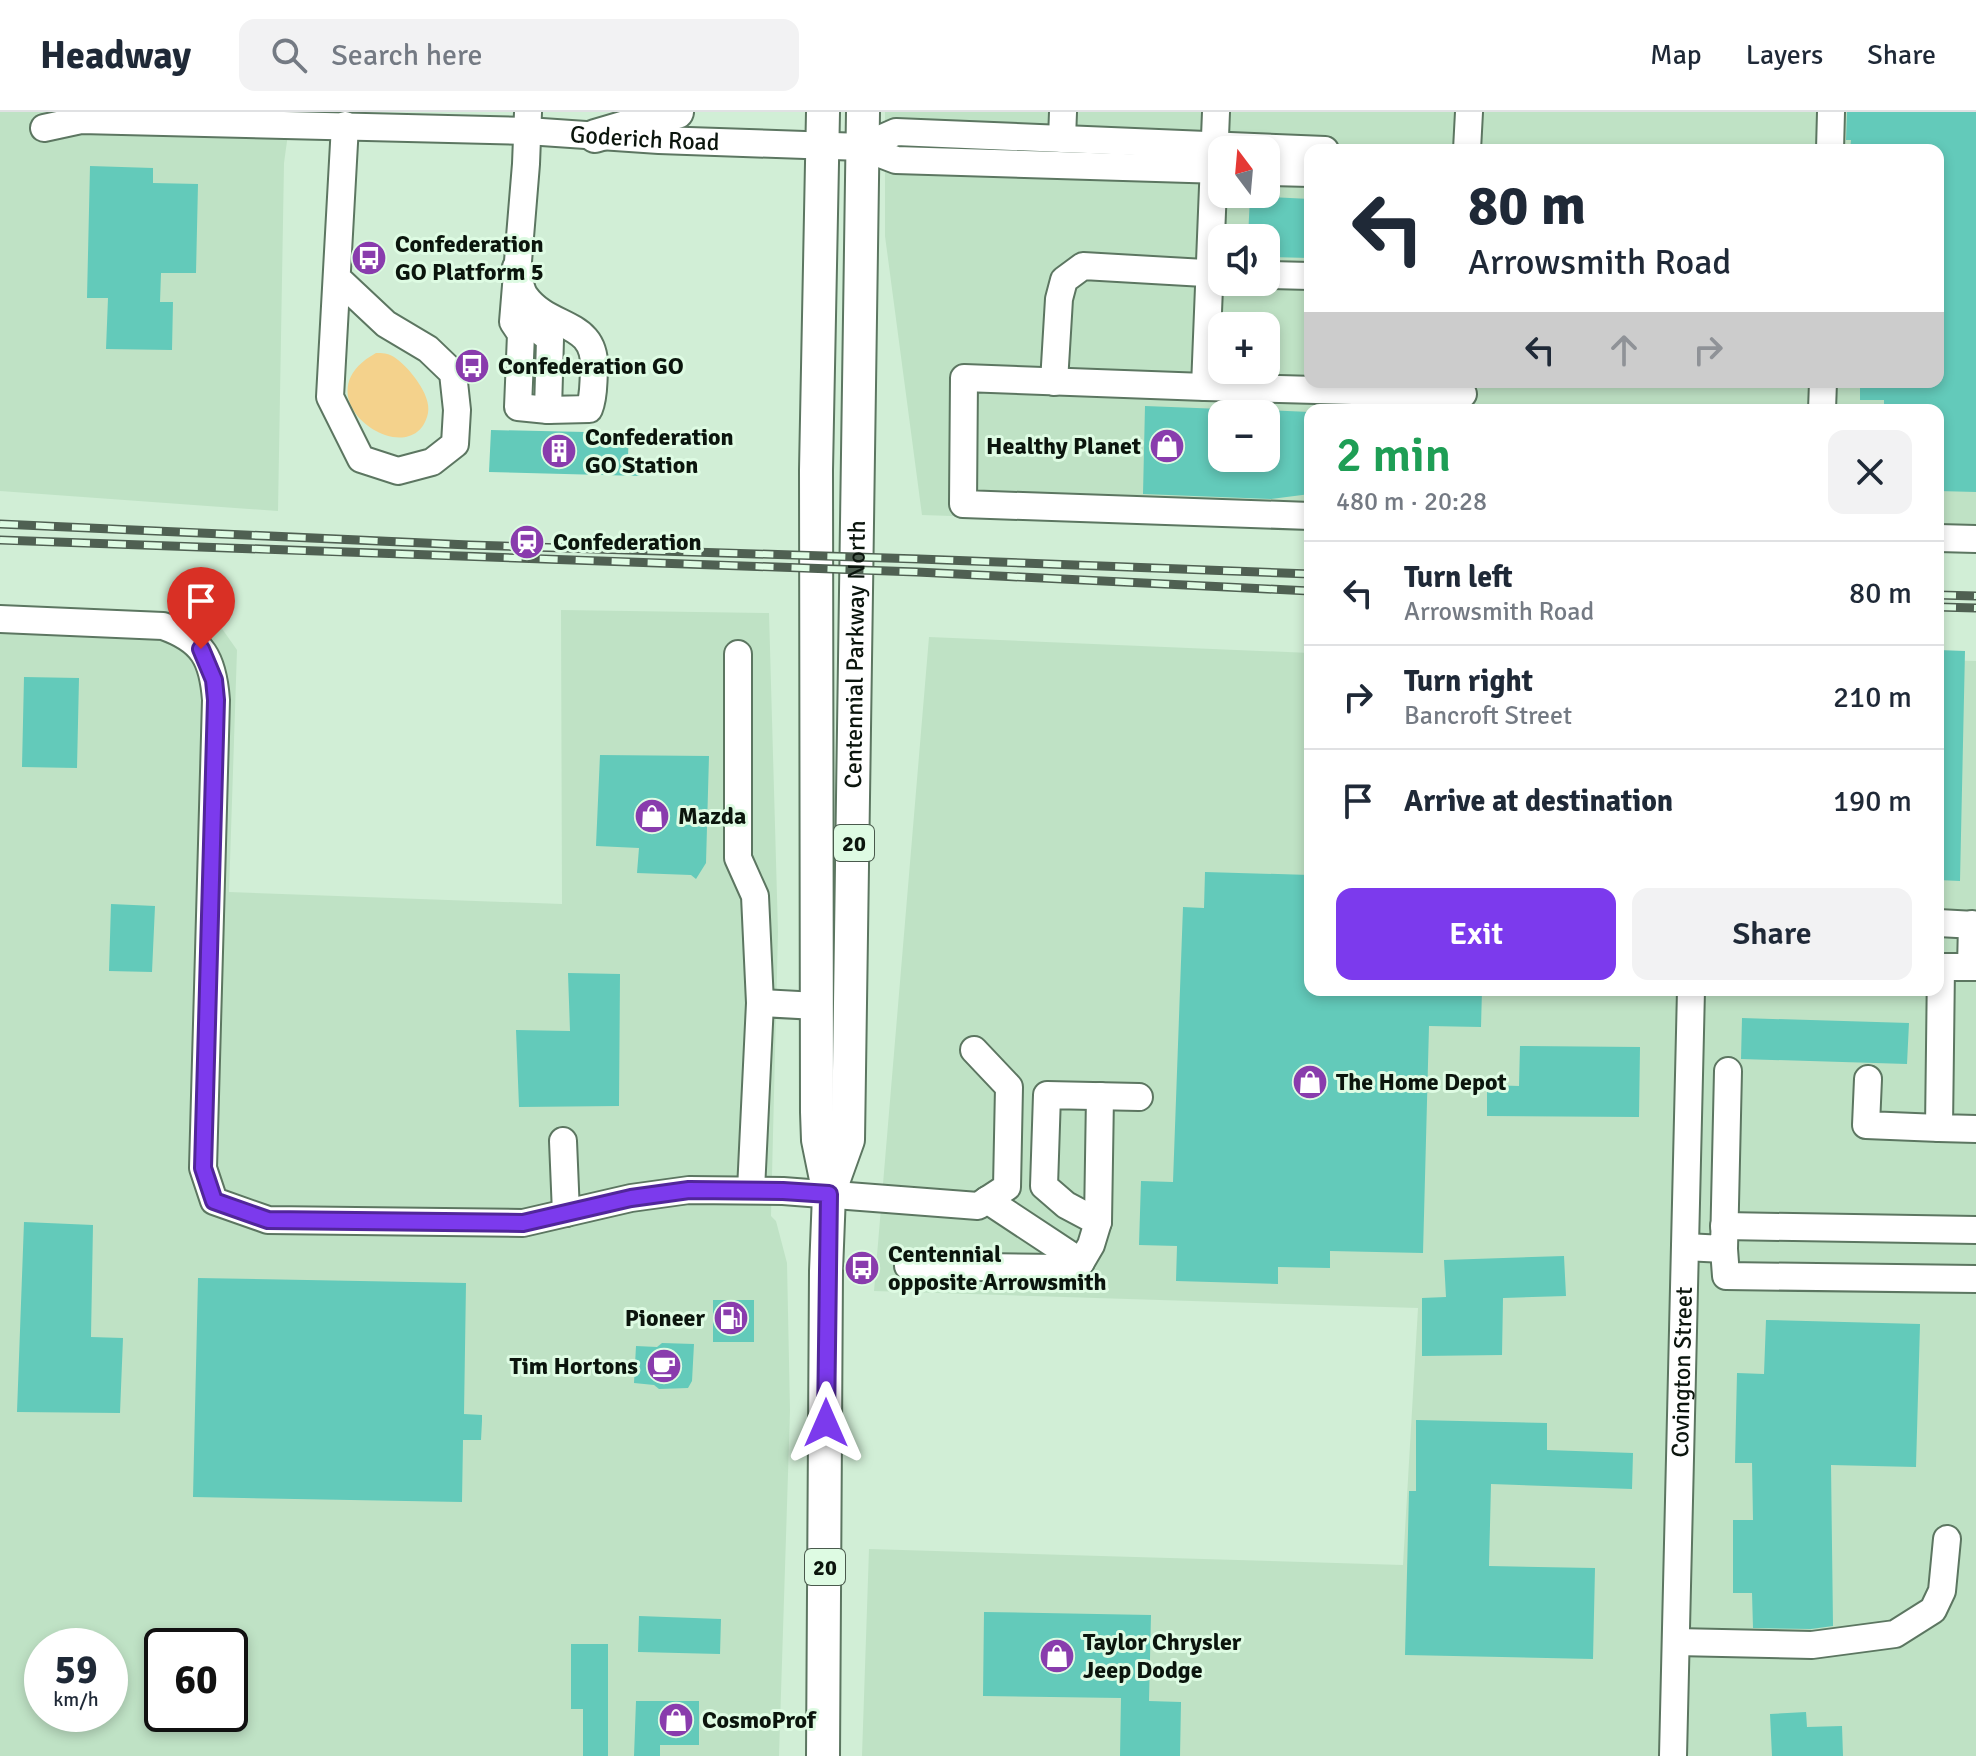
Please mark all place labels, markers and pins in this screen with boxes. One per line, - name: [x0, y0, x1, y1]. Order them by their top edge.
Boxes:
- place label: Confederation GO Platform 5: [395, 229, 544, 287]
- bus stop icon: Confederation GO Platform 5: [350, 239, 388, 277]
- bus stop icon: Confederation GO: [453, 347, 491, 385]
- place label: Confederation GO: [498, 351, 684, 381]
- place label: Confederation GO Station: [585, 422, 734, 480]
- shop icon: Healthy Planet: [1148, 427, 1186, 465]
- place label: Healthy Planet: [986, 431, 1141, 461]
- building icon: Confederation GO Station: [540, 432, 578, 470]
- station icon: Confederation: [508, 523, 546, 561]
- place label: Confederation: [553, 527, 702, 557]
- pin: [167, 567, 235, 649]
- shop icon: Mazda: [633, 797, 671, 835]
- place label: Mazda: [678, 801, 746, 831]
- shop icon: The Home Depot: [1291, 1063, 1329, 1101]
- place label: The Home Depot: [1336, 1067, 1506, 1097]
- place label: Centennial opposite Arrowsmith: [888, 1239, 1106, 1297]
- bus stop icon: Centennial opposite Arrowsmith: [843, 1249, 881, 1287]
- fuel station icon: Pioneer: [712, 1299, 750, 1337]
- place label: Pioneer: [625, 1303, 705, 1333]
- cafe icon: Tim Hortons: [645, 1347, 683, 1385]
- place label: Tim Hortons: [509, 1351, 638, 1381]
- place label: Taylor Chrysler Jeep Dodge: [1083, 1627, 1242, 1685]
- shop icon: Taylor Chrysler Jeep Dodge: [1038, 1637, 1076, 1675]
- shop icon: CosmoProf: [657, 1701, 695, 1739]
- place label: CosmoProf: [702, 1705, 817, 1735]

